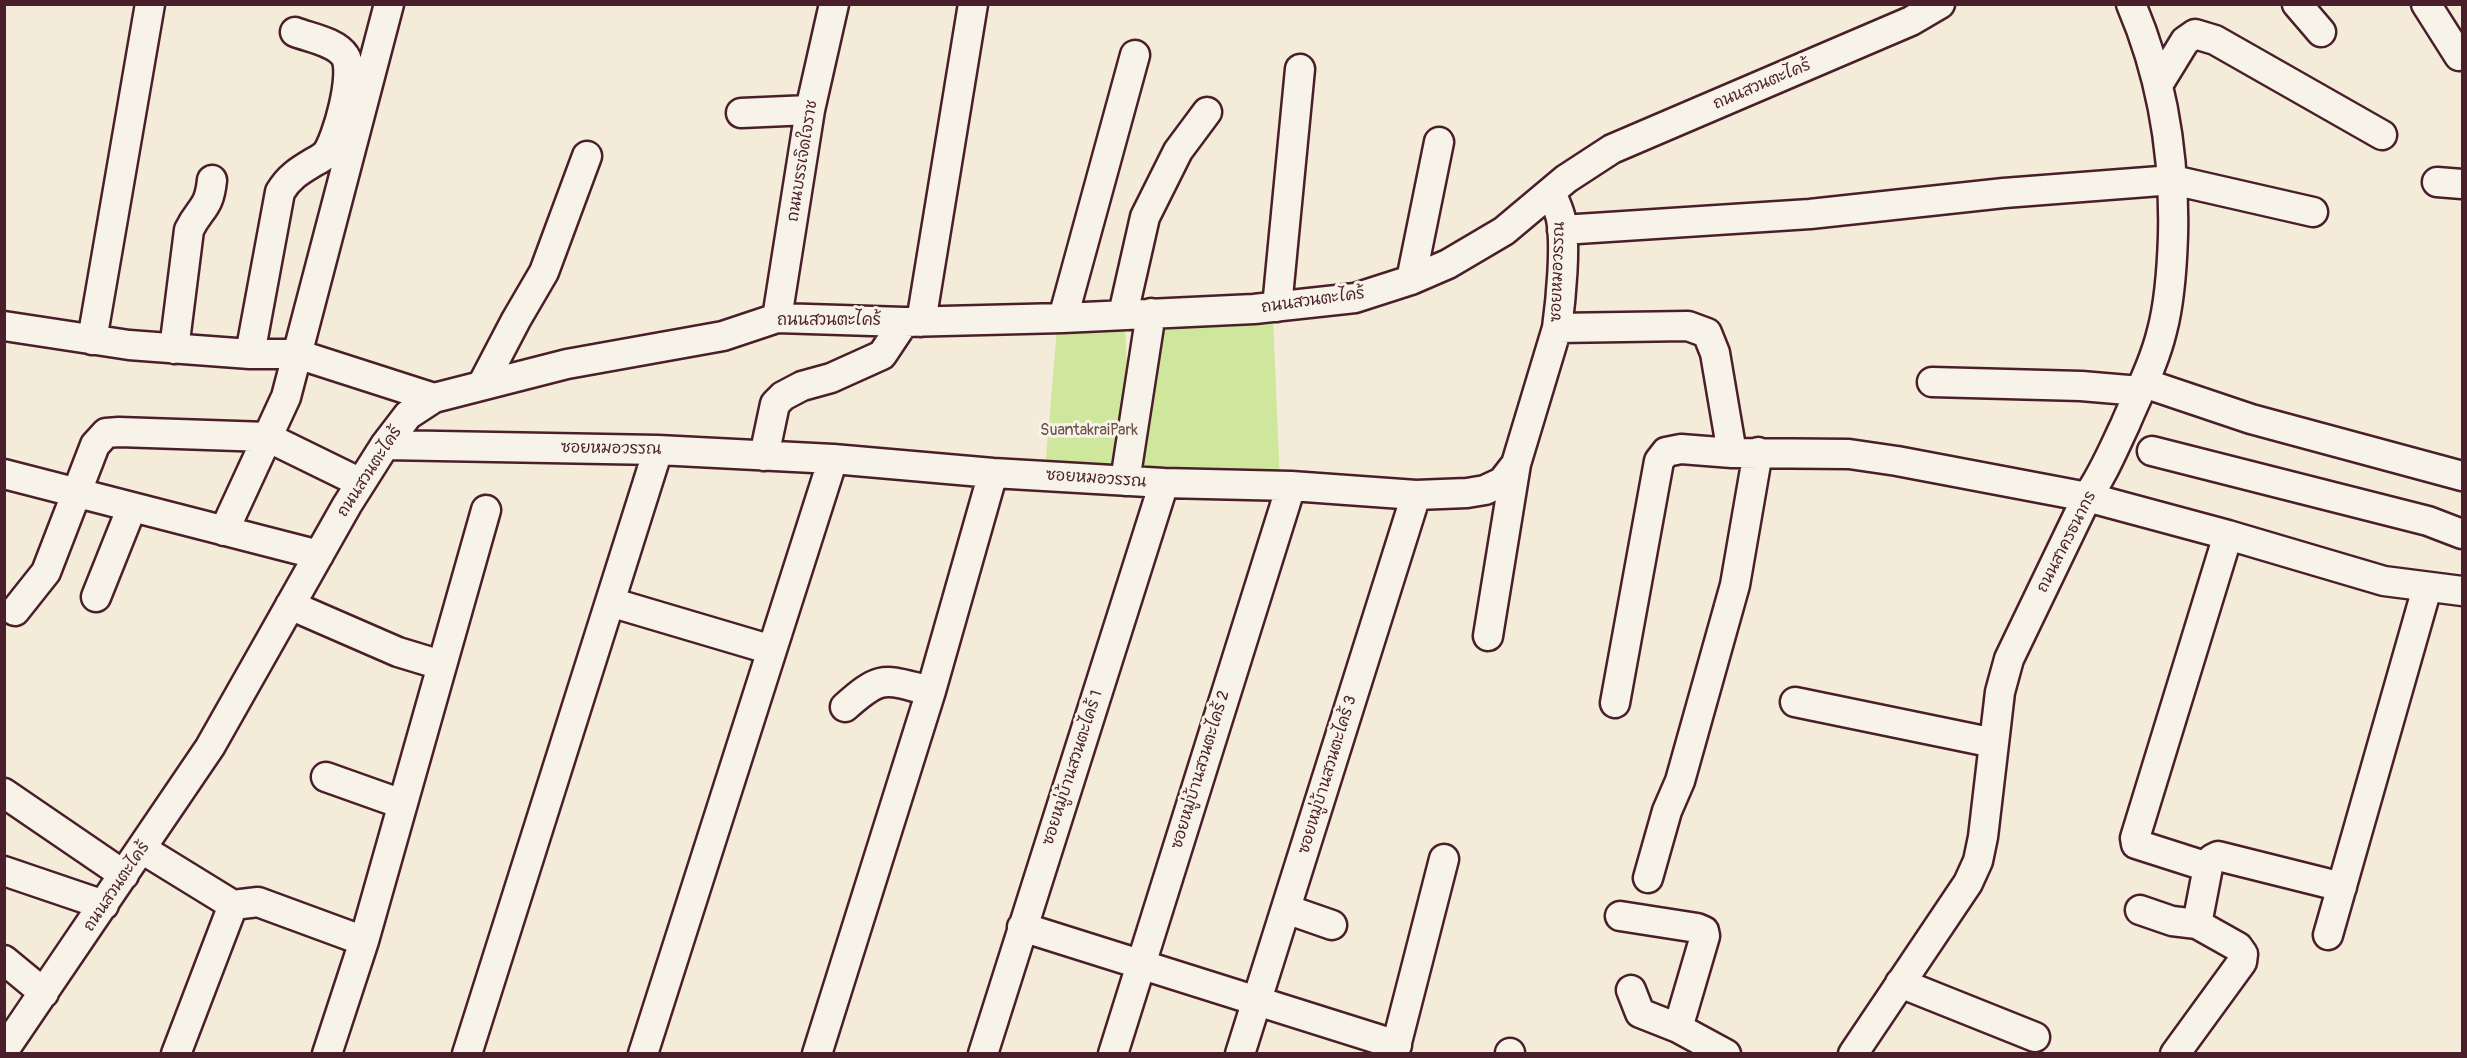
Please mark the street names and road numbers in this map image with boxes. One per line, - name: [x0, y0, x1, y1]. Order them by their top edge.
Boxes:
- street label: ถนนสวนตะไคร้: [1710, 56, 1814, 114]
- street label: ถนนบรรเจิดใจราช: [784, 99, 822, 223]
- street label: ซอยหมอวรรณ: [1547, 221, 1569, 323]
- street label: ถนนสวนตะไคร้: [1260, 284, 1366, 318]
- street label: ถนนสวนตะไคร้: [777, 311, 881, 331]
- street label: ถนนสวนตะไคร้: [334, 423, 406, 521]
- street label: ซอยหมอวรรณ: [561, 439, 661, 459]
- street label: ซอยหมอวรรณ: [1045, 466, 1147, 492]
- street label: ถนนสาครธนากร: [2033, 488, 2101, 596]
- street label: ซอยหมู่บ้านสวนตะไคร้ 1: [1039, 688, 1107, 848]
- street label: ซอยหมู่บ้านสวนตะไคร้ 2: [1168, 689, 1234, 851]
- street label: ซอยหมู่บ้านสวนตะไคร้ 3: [1295, 694, 1361, 856]
- street label: ถนนสวนตะไคร้: [80, 839, 154, 935]

